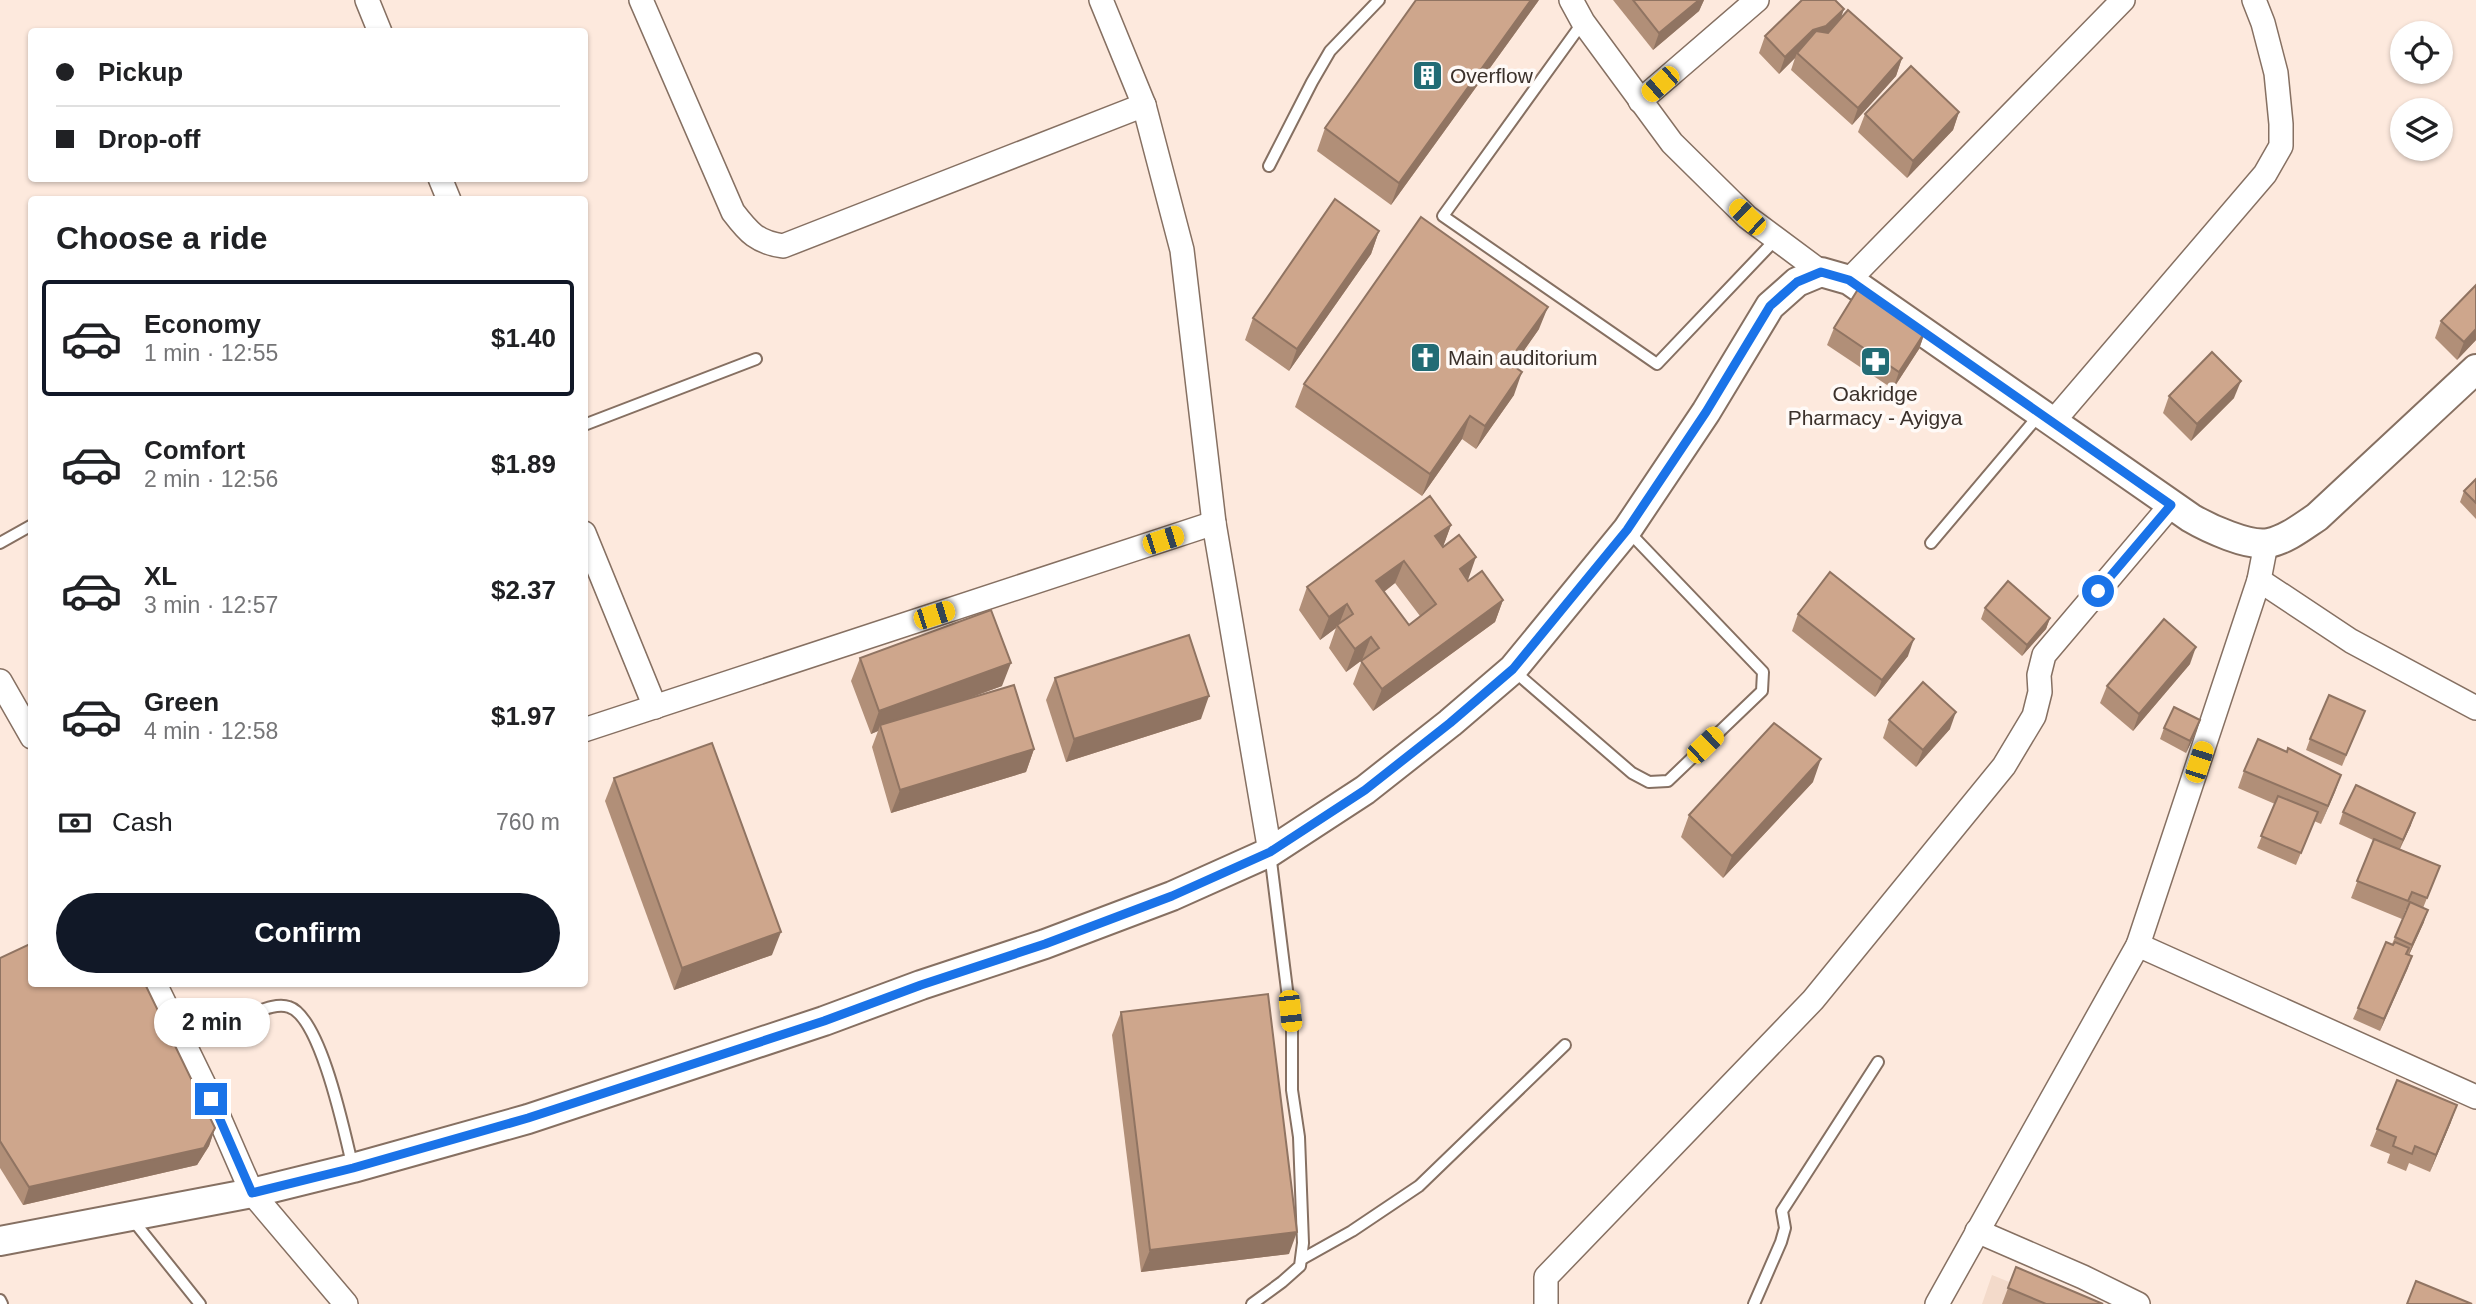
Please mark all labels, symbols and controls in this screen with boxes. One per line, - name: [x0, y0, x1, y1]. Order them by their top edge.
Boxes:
- map controls: [2390, 21, 2453, 161]
- button: locate: [2390, 21, 2453, 84]
- text: Pickup: [98, 57, 183, 87]
- building icon: Overflow: [1410, 58, 1444, 92]
- car: [1638, 62, 1683, 106]
- place label: Overflow: [1450, 64, 1534, 87]
- button: layers: [2390, 98, 2453, 161]
- text: Drop-off: [98, 124, 201, 154]
- car: [1725, 195, 1770, 239]
- text: Choose a ride: [56, 220, 268, 256]
- icon: car: [60, 307, 123, 370]
- text: Economy: [144, 309, 261, 339]
- text: $1.40: [491, 323, 556, 353]
- text: 1 min · 12:55: [144, 340, 278, 366]
- church icon: Main auditorium: [1408, 340, 1442, 374]
- pharmacy icon: Oakridge Pharmacy - Ayigya: [1858, 344, 1892, 378]
- place label: Main auditorium: [1448, 346, 1597, 369]
- place label: Oakridge Pharmacy - Ayigya: [1788, 382, 1963, 429]
- icon: car: [60, 433, 123, 496]
- text: Comfort: [144, 435, 245, 465]
- text: $1.89: [491, 449, 556, 479]
- text: 2 min · 12:56: [144, 466, 278, 492]
- car: [1140, 524, 1187, 556]
- icon: car: [60, 559, 123, 622]
- text: XL: [144, 561, 177, 591]
- text: $2.37: [491, 575, 556, 605]
- route start: [2082, 575, 2114, 607]
- text: 3 min · 12:57: [144, 592, 278, 618]
- car: [911, 599, 958, 631]
- icon: car: [60, 685, 123, 748]
- text: Green: [144, 687, 219, 717]
- text: $1.97: [491, 701, 556, 731]
- text: 4 min · 12:58: [144, 718, 278, 744]
- car: [1683, 723, 1728, 767]
- car: [2183, 739, 2216, 785]
- icon: cash: [56, 804, 94, 842]
- text: Cash: [112, 807, 173, 837]
- text: 760 m: [496, 809, 560, 835]
- button: Confirm: [56, 893, 560, 973]
- car: [1278, 989, 1303, 1033]
- callout: 2 min: [153, 998, 269, 1046]
- text: 2 min: [182, 1009, 242, 1035]
- route end: [195, 1083, 227, 1115]

